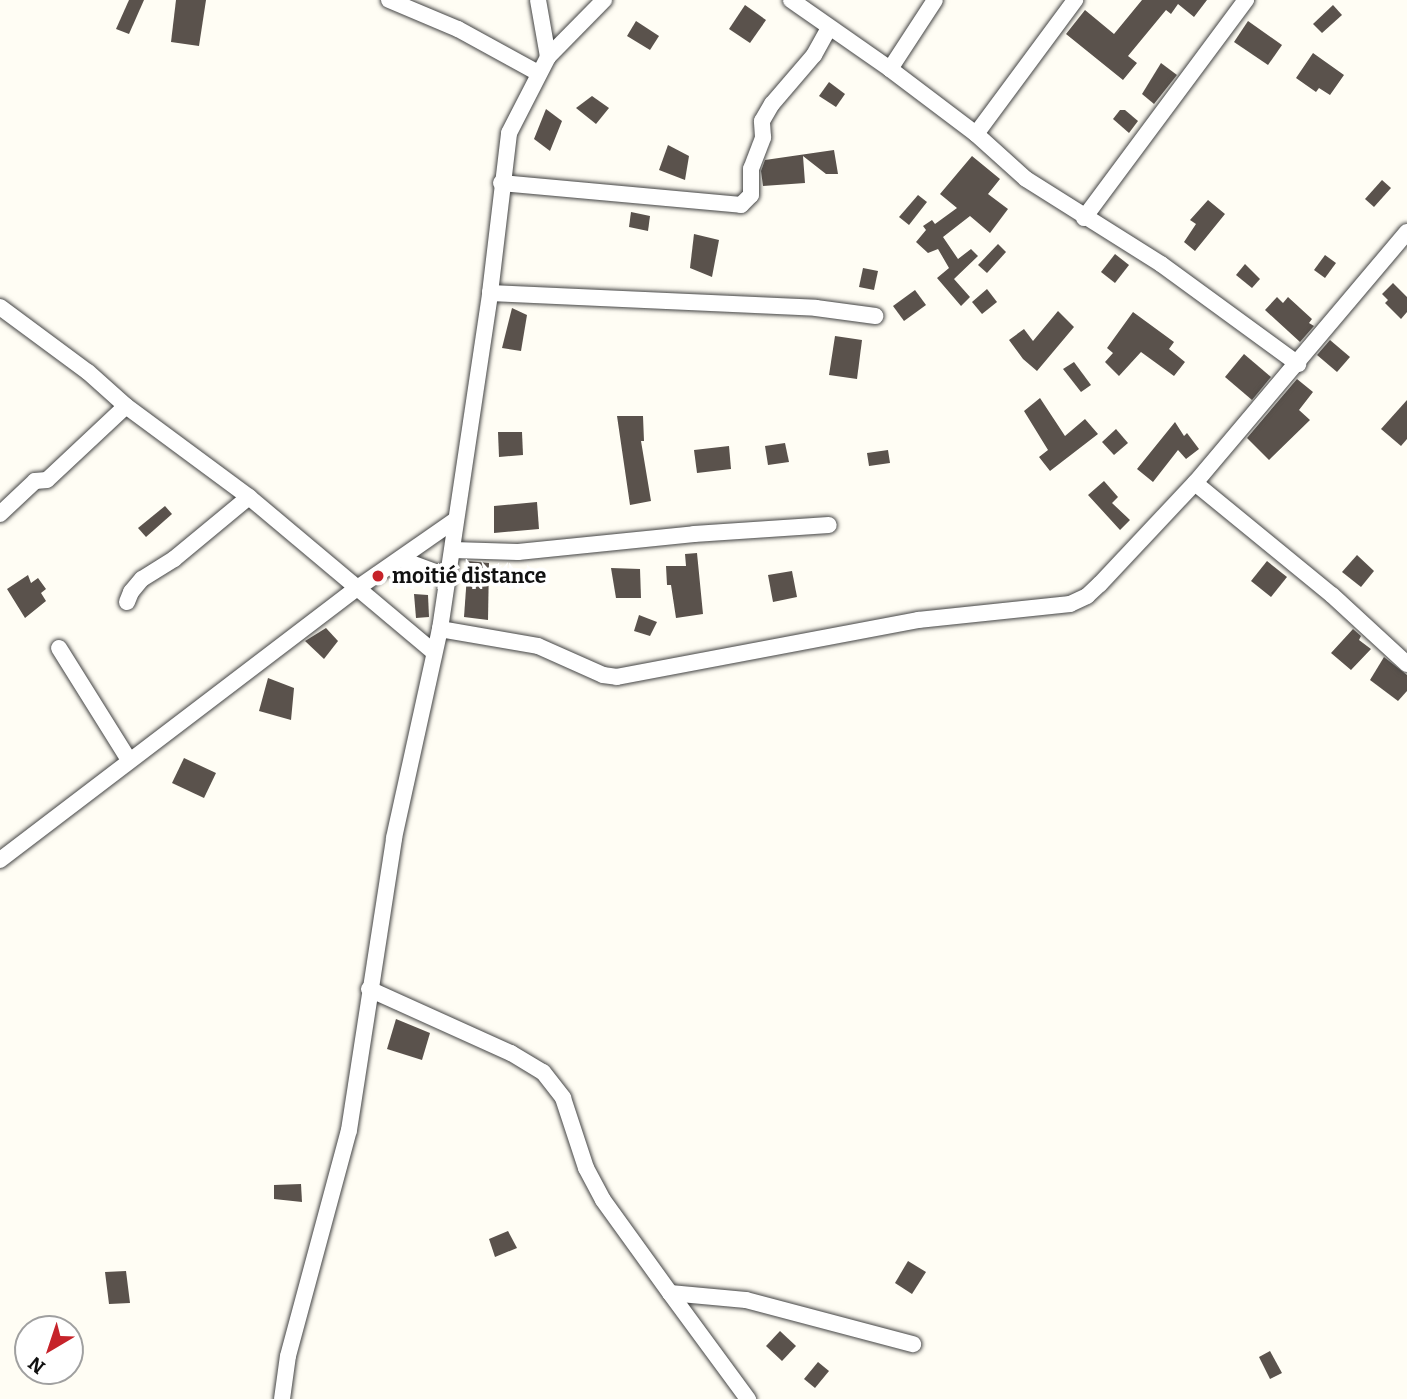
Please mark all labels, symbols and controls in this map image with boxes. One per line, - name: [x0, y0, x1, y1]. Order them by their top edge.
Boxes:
- place label: moitié distance: [392, 563, 546, 589]
- marker: moitié distance: [370, 568, 386, 584]
- north arrow: [14, 1315, 84, 1385]
- text: N: [24, 1352, 50, 1379]

